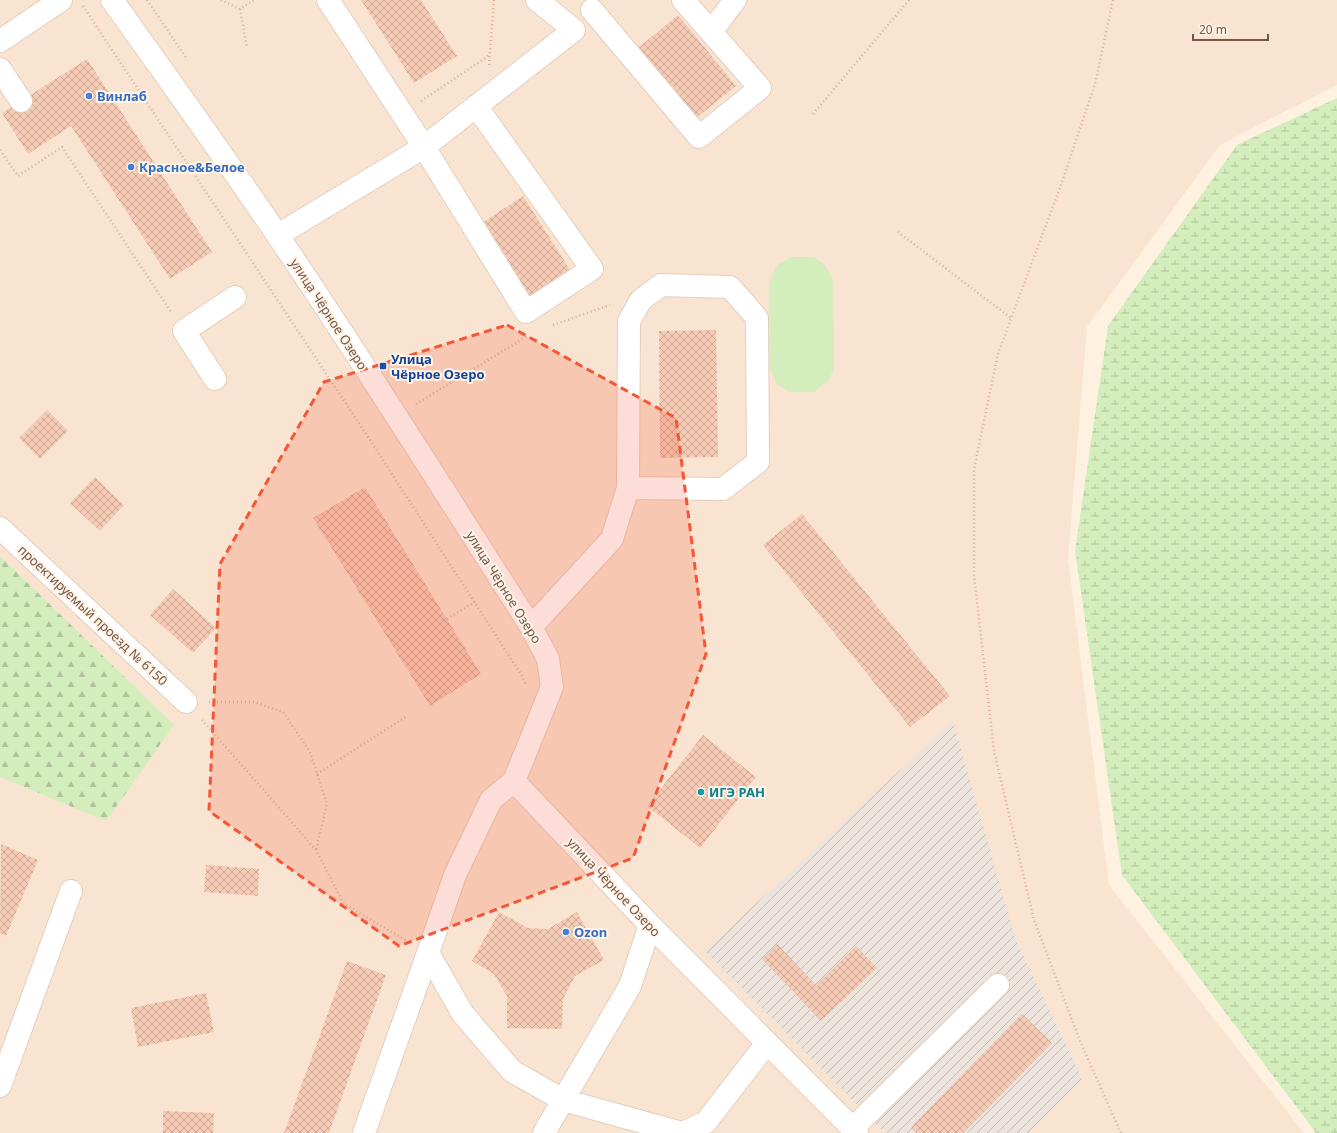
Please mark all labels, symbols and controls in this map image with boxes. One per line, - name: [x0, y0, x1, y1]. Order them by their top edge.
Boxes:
- scale bar: [1193, 16, 1268, 42]
- text: 20 m: [1199, 21, 1227, 38]
- place label: Винлаб: [97, 87, 147, 105]
- marker: Винлаб: [84, 91, 94, 101]
- place label: Красное&Белое: [139, 158, 245, 176]
- marker: Красное&Белое: [126, 162, 136, 172]
- street label: улица Чёрное Озеро: [286, 255, 372, 373]
- place label: Улица Чёрное Озеро: [391, 350, 484, 383]
- marker: Улица Чёрное Озеро: [378, 361, 388, 371]
- street label: улица Чёрное Озеро: [462, 527, 546, 647]
- street label: проектируемый проезд № 6150: [14, 541, 172, 689]
- place label: ИГЭ РАН: [709, 783, 765, 801]
- marker: ИГЭ РАН: [696, 787, 706, 797]
- street label: улица Чёрное Озеро: [563, 834, 665, 941]
- place label: Ozon: [574, 923, 607, 941]
- marker: Ozon: [561, 927, 571, 937]

